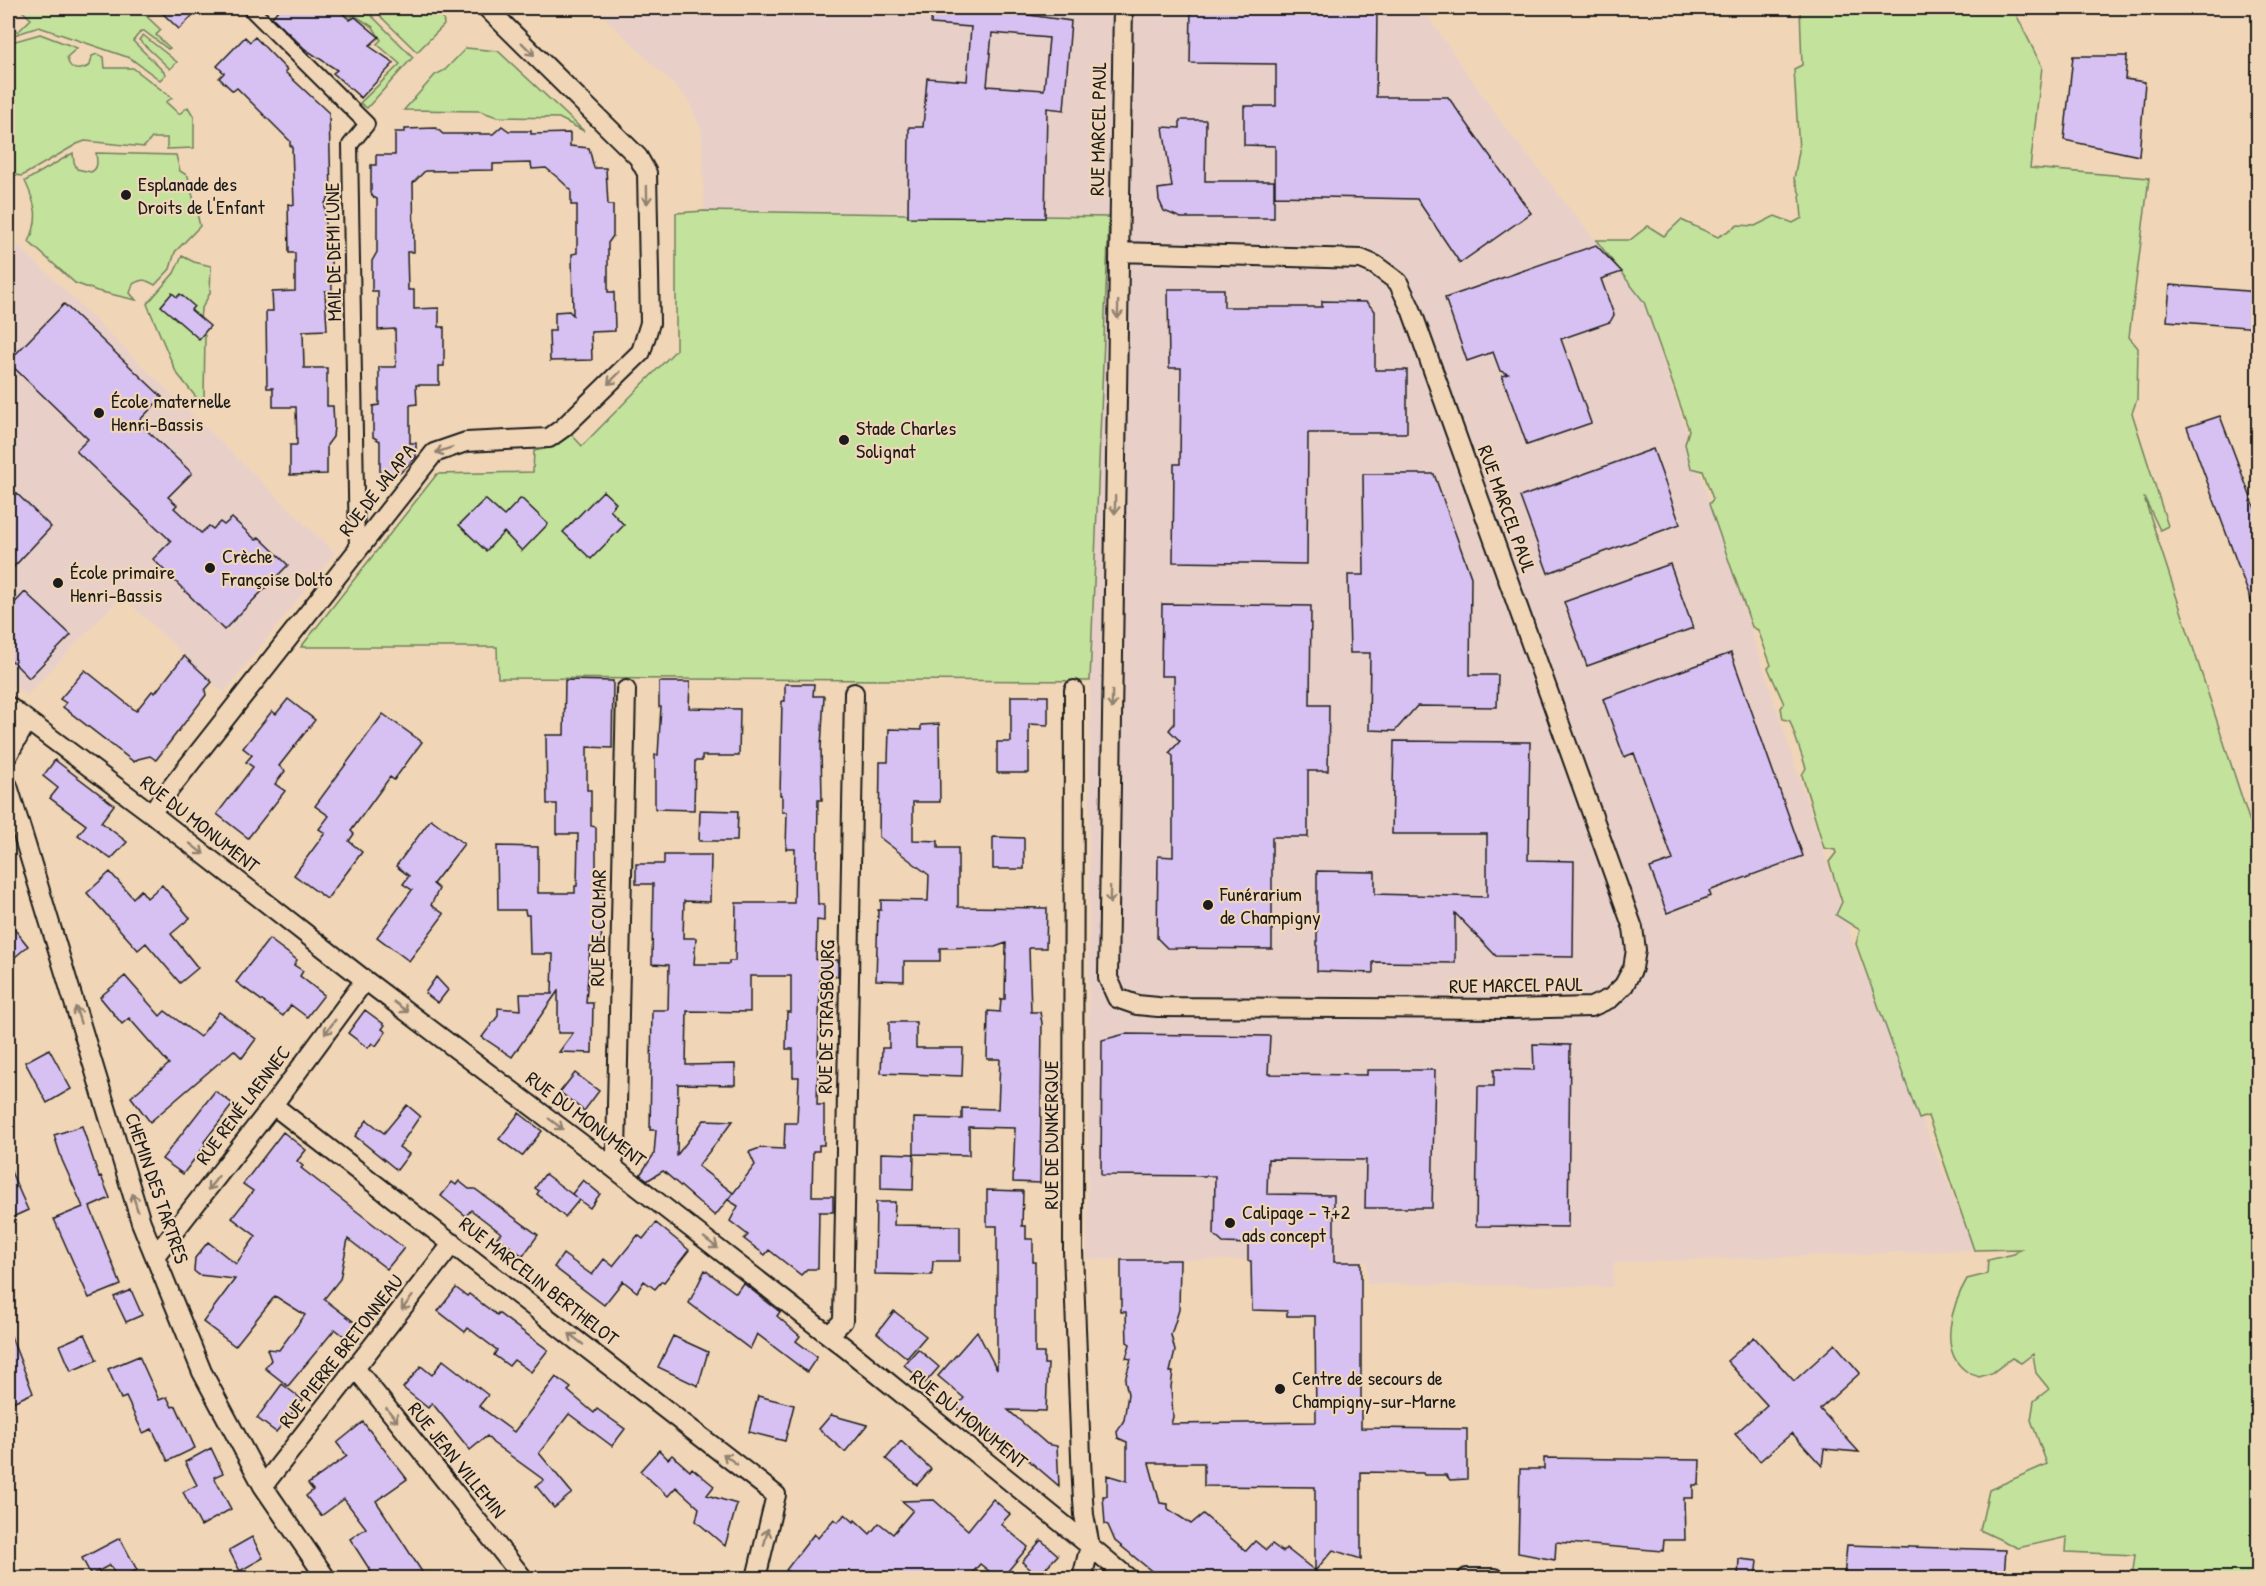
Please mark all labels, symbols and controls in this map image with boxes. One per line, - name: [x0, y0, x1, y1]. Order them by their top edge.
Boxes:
- one-way arrow: [521, 41, 536, 56]
- street label: RUE MARCEL PAUL: [1083, 62, 1112, 196]
- place label: Esplanade des Droits de l'Enfant: [138, 170, 266, 220]
- street label: MAIL DE DEMI LUNE: [318, 182, 347, 322]
- one-way arrow: [641, 185, 653, 205]
- marker: Esplanade des Droits de l'Enfant: [119, 188, 133, 202]
- one-way arrow: [1112, 300, 1124, 320]
- one-way arrow: [607, 371, 622, 385]
- place label: École maternelle Henri-Bassis: [111, 387, 231, 437]
- marker: École maternelle Henri-Bassis: [92, 406, 106, 420]
- place label: Stade Charles Solignat: [856, 414, 956, 464]
- marker: Stade Charles Solignat: [837, 433, 851, 447]
- street label: RUE DE JALAPA: [332, 438, 421, 541]
- street label: RUE MARCEL PAUL: [1472, 441, 1543, 576]
- one-way arrow: [436, 445, 454, 456]
- one-way arrow: [1109, 495, 1121, 515]
- place label: Crèche Françoise Dolto: [221, 542, 332, 592]
- place label: École primaire Henri-Bassis: [70, 558, 175, 608]
- marker: Crèche Françoise Dolto: [203, 561, 217, 575]
- marker: École primaire Henri-Bassis: [51, 576, 65, 590]
- one-way arrow: [1106, 690, 1118, 710]
- street label: RUE DU MONUMENT: [135, 769, 266, 879]
- one-way arrow: [188, 842, 204, 855]
- street label: RUE DE COLMAR: [583, 869, 612, 987]
- place label: Funérarium de Champigny: [1219, 880, 1321, 930]
- one-way arrow: [1104, 885, 1115, 905]
- marker: Funérarium de Champigny: [1201, 898, 1215, 912]
- street label: RUE DE STRASBOURG: [811, 939, 840, 1094]
- street label: RUE MARCEL PAUL: [1449, 970, 1583, 999]
- one-way arrow: [392, 1001, 408, 1013]
- one-way arrow: [72, 1006, 83, 1025]
- one-way arrow: [324, 1019, 337, 1035]
- street label: RUE RENÉ LAENNEC: [189, 1040, 296, 1170]
- street label: RUE DE DUNKERQUE: [1037, 1060, 1064, 1209]
- street label: RUE DU MONUMENT: [521, 1064, 652, 1173]
- street label: CHEMIN DES TARTRES: [119, 1109, 196, 1267]
- one-way arrow: [548, 1118, 564, 1131]
- one-way arrow: [206, 1175, 219, 1191]
- one-way arrow: [129, 1193, 140, 1212]
- place label: Calipage - 7+2 ads concept: [1242, 1198, 1351, 1248]
- street label: RUE MARCELIN BERTHELOT: [454, 1210, 625, 1352]
- marker: Calipage - 7+2 ads concept: [1223, 1216, 1237, 1230]
- one-way arrow: [702, 1237, 718, 1250]
- street label: RUE PIERRE BRETONNEAU: [272, 1268, 409, 1433]
- one-way arrow: [400, 1294, 413, 1310]
- one-way arrow: [569, 1333, 585, 1345]
- street label: RUE DU MONUMENT: [905, 1363, 1034, 1475]
- place label: Centre de secours de Champigny-sur-Marne: [1292, 1364, 1456, 1414]
- marker: Centre de secours de Champigny-sur-Marne: [1273, 1382, 1287, 1396]
- street label: RUE JEAN VILLEMIN: [402, 1396, 512, 1523]
- one-way arrow: [386, 1407, 399, 1423]
- one-way arrow: [723, 1452, 739, 1465]
- one-way arrow: [761, 1527, 773, 1546]

